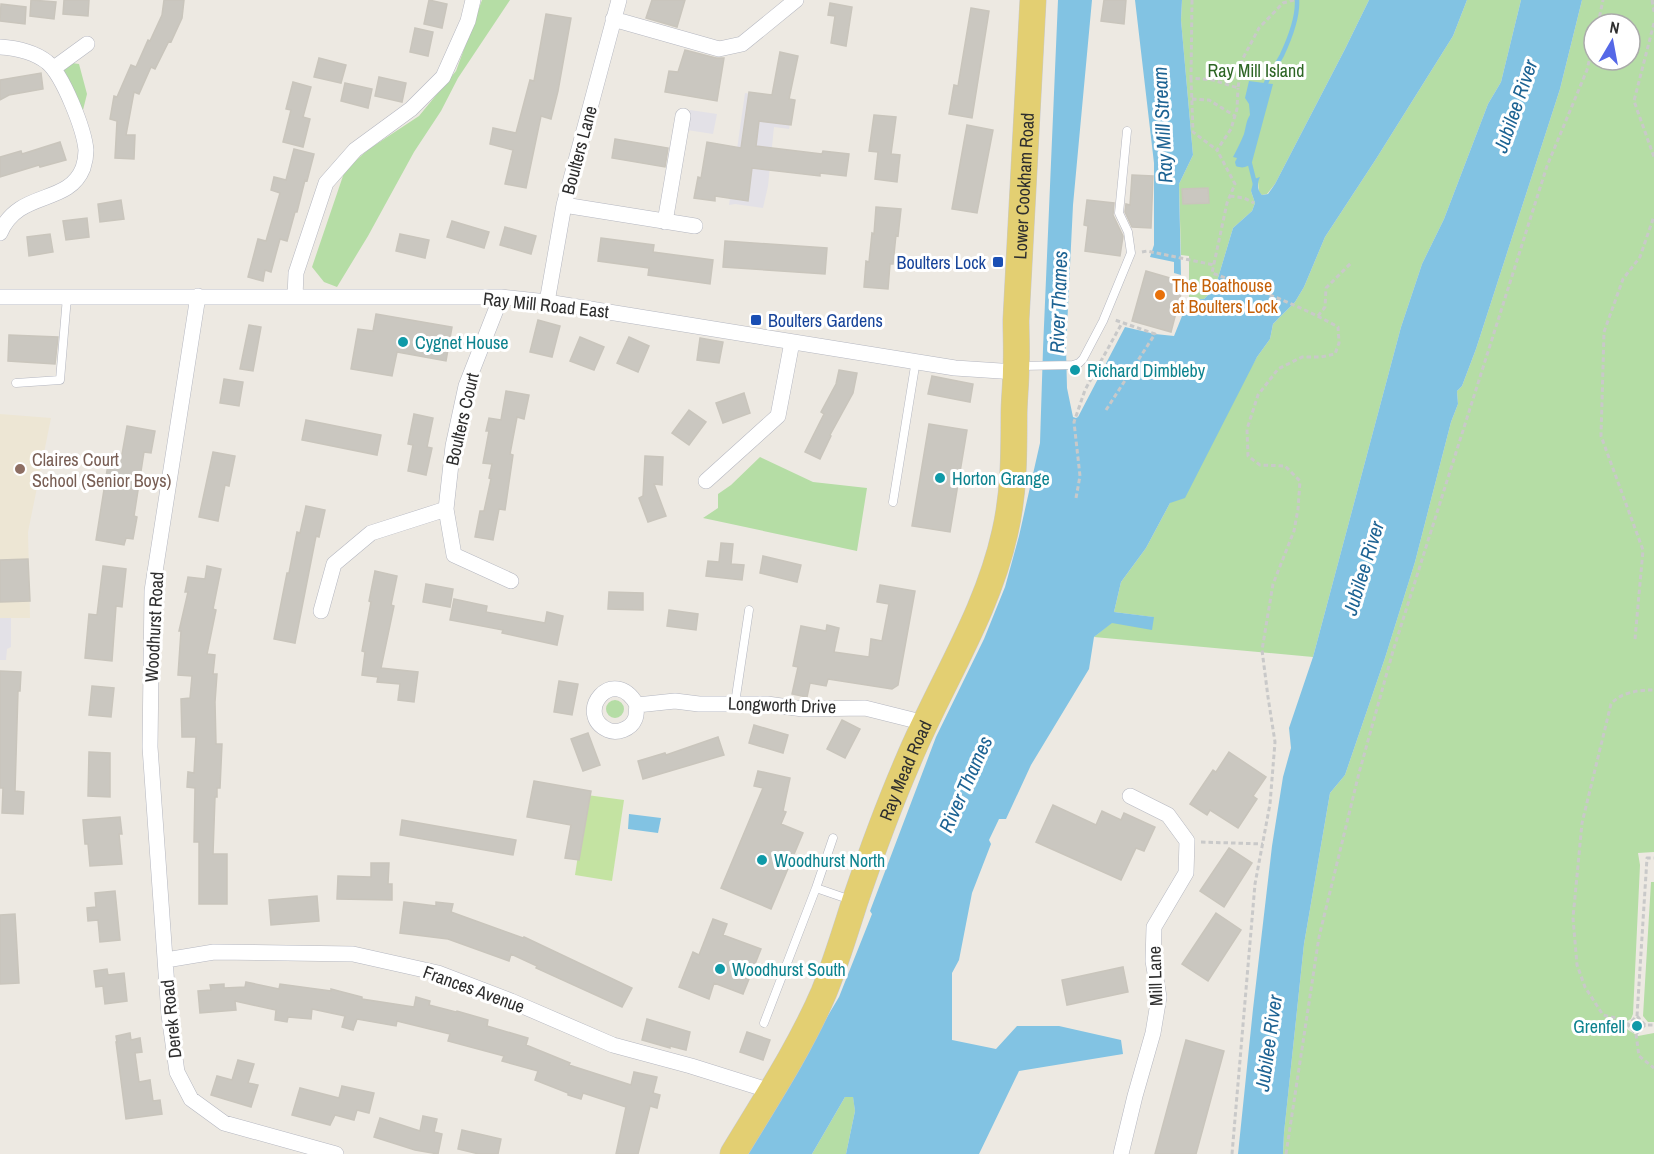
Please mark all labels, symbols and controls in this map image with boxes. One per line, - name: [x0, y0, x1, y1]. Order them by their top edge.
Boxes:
- north arrow: [1582, 12, 1642, 72]
- text: N: [1608, 16, 1621, 39]
- water label: Jubilee River: [1486, 55, 1544, 157]
- park label: Ray Mill Island: [1208, 58, 1304, 83]
- water label: Ray Mill Stream: [1145, 66, 1179, 184]
- street label: Boulters Lane: [555, 103, 603, 197]
- street label: Lower Cookham Road: [1007, 112, 1040, 260]
- place label: Boulters Lock: [897, 250, 987, 275]
- water label: River Thames: [1043, 250, 1073, 354]
- marker: Boulters Lock: [991, 255, 1005, 269]
- place label: The Boathouse at Boulters Lock: [1172, 273, 1278, 319]
- street label: Ray Mill Road East: [482, 286, 610, 324]
- marker: The Boathouse at Boulters Lock: [1153, 288, 1167, 302]
- place label: Boulters Gardens: [768, 308, 883, 333]
- marker: Boulters Gardens: [749, 313, 763, 327]
- place label: Cygnet House: [415, 330, 509, 355]
- marker: Cygnet House: [396, 335, 410, 349]
- place label: Richard Dimbleby: [1087, 358, 1206, 383]
- marker: Richard Dimbleby: [1068, 363, 1082, 377]
- street label: Boulters Court: [439, 370, 485, 468]
- place label: Claires Court School (Senior Boys): [32, 447, 172, 493]
- marker: Claires Court School (Senior Boys): [13, 462, 27, 476]
- place label: Horton Grange: [952, 466, 1050, 491]
- marker: Horton Grange: [933, 471, 947, 485]
- water label: Jubilee River: [1336, 517, 1390, 619]
- street label: Woodhurst Road: [139, 571, 169, 683]
- street label: Longworth Drive: [727, 691, 837, 719]
- street label: Ray Mead Road: [873, 716, 937, 824]
- water label: River Thames: [932, 732, 998, 836]
- place label: Woodhurst North: [774, 848, 885, 873]
- marker: Woodhurst North: [755, 853, 769, 867]
- street label: Mill Lane: [1141, 946, 1169, 1006]
- place label: Woodhurst South: [732, 957, 846, 982]
- street label: Frances Avenue: [420, 959, 528, 1019]
- marker: Woodhurst South: [713, 962, 727, 976]
- street label: Derek Road: [154, 979, 188, 1059]
- water label: Jubilee River: [1248, 993, 1288, 1094]
- place label: Grenfell: [1573, 1014, 1625, 1039]
- marker: Grenfell: [1630, 1019, 1644, 1033]

